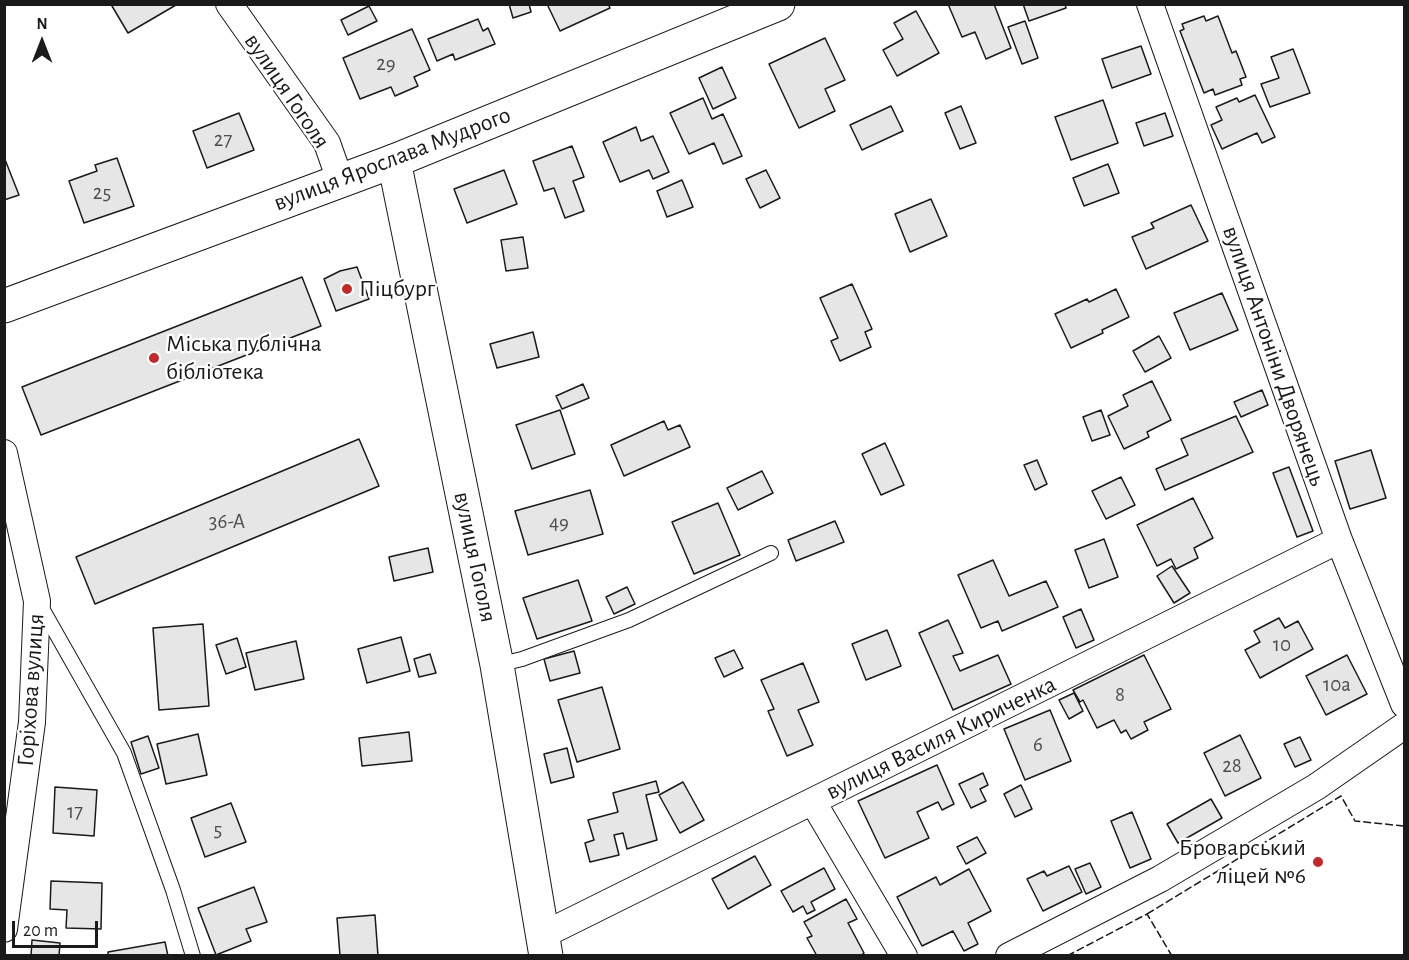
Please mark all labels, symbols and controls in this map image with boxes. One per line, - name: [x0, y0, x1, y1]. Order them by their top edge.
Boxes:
- north arrow: [12, 12, 72, 72]
- text: N: [36, 16, 48, 32]
- street label: вулиця Гоголя: [238, 28, 336, 154]
- house number: 29: [376, 51, 396, 77]
- street label: вулиця Ярослава Мудрого: [269, 100, 515, 218]
- house number: 27: [214, 127, 232, 153]
- house number: 25: [93, 180, 111, 206]
- street label: вулиця Антоніни Дворянець: [1216, 222, 1332, 490]
- place label: Піцбург: [359, 275, 435, 303]
- marker: Піцбург: [340, 282, 354, 296]
- place label: Міська публічна бібліотека: [166, 330, 322, 386]
- marker: Міська публічна бібліотека: [147, 351, 161, 365]
- street label: вулиця Гоголя: [447, 489, 503, 625]
- house number: 36-А: [209, 509, 245, 535]
- house number: 49: [549, 510, 569, 536]
- street label: Горіхова вулиця: [11, 613, 51, 767]
- house number: 10: [1273, 632, 1291, 658]
- street label: вулиця Василя Кириченка: [821, 670, 1061, 806]
- house number: 10а: [1323, 672, 1351, 698]
- house number: 8: [1115, 682, 1125, 708]
- house number: 6: [1033, 732, 1043, 758]
- house number: 28: [1222, 753, 1242, 779]
- house number: 17: [67, 799, 83, 825]
- house number: 5: [214, 817, 222, 843]
- place label: Броварський ліцей №6: [1179, 834, 1306, 890]
- marker: Броварський ліцей №6: [1311, 855, 1325, 869]
- scale bar: [15, 909, 100, 947]
- text: 20 m: [23, 922, 58, 940]

